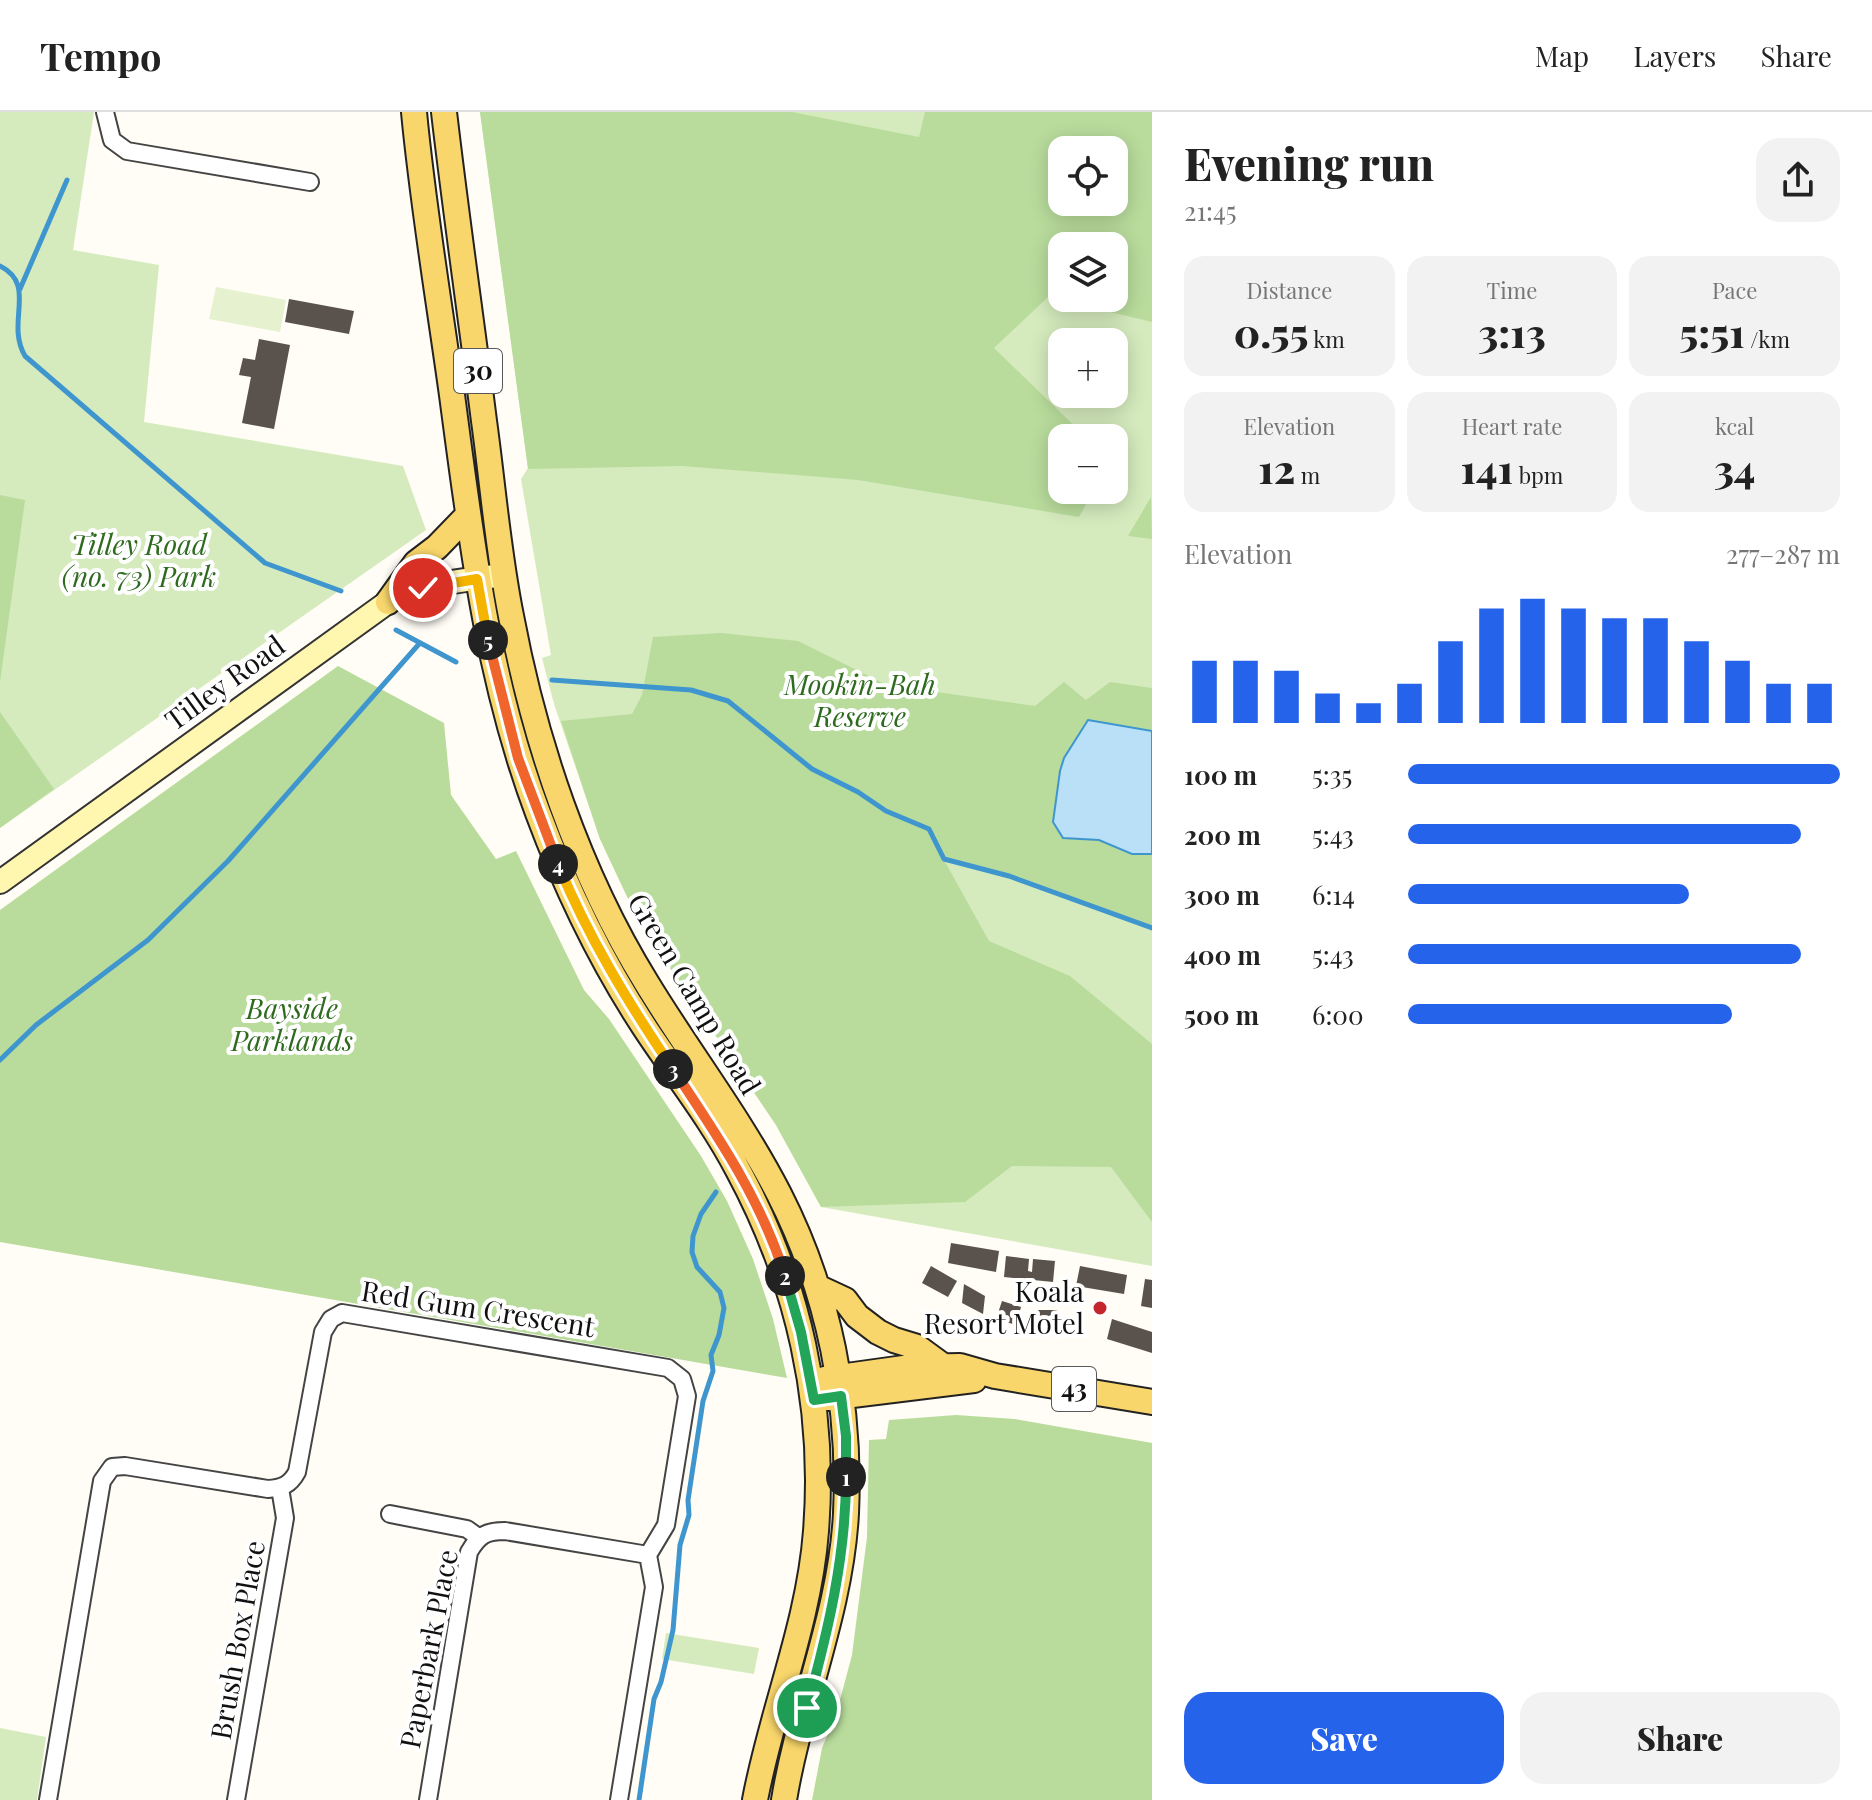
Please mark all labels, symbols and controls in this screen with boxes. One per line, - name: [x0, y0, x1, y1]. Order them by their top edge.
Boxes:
- text: Tempo: [40, 30, 161, 81]
- text: Map: [1535, 37, 1589, 74]
- text: Layers: [1633, 37, 1716, 74]
- text: Share: [1760, 37, 1832, 74]
- text: Evening run: [1184, 133, 1434, 192]
- map controls: [1048, 136, 1128, 504]
- button: locate: [1048, 136, 1128, 216]
- button: share: [1756, 138, 1840, 222]
- text: 21:45: [1184, 193, 1237, 228]
- button: layers: [1048, 232, 1128, 312]
- text: Distance: [1246, 275, 1332, 305]
- text: Time: [1487, 275, 1537, 305]
- text: Pace: [1712, 275, 1757, 305]
- text: 0.55: [1234, 305, 1308, 358]
- text: 3:13: [1478, 305, 1546, 358]
- text: 5:51: [1679, 305, 1745, 358]
- text: km: [1308, 324, 1345, 354]
- text: /km: [1745, 324, 1790, 354]
- button: +: [1048, 328, 1128, 408]
- road number: 30: [454, 349, 502, 393]
- text: Elevation: [1244, 411, 1335, 441]
- text: Heart rate: [1462, 411, 1562, 441]
- text: kcal: [1715, 411, 1754, 441]
- button: −: [1048, 424, 1128, 504]
- text: 12: [1258, 441, 1295, 494]
- text: 141: [1461, 441, 1513, 494]
- text: 34: [1714, 441, 1755, 494]
- text: m: [1295, 460, 1320, 490]
- text: bpm: [1513, 460, 1563, 490]
- park label: Tilley Road (no. 73) Park: [62, 525, 216, 594]
- text: Elevation: [1184, 536, 1292, 571]
- text: 277–287 m: [1726, 536, 1840, 571]
- pin: [389, 554, 457, 622]
- icon: check: [401, 566, 445, 610]
- pin: 5: [468, 620, 508, 660]
- text: 5: [483, 625, 493, 655]
- street label: Tilley Road: [157, 626, 291, 738]
- park label: Mookin-Bah Reserve: [783, 665, 936, 734]
- text: 100 m: [1184, 757, 1257, 792]
- text: 5:35: [1312, 757, 1352, 792]
- text: 200 m: [1184, 817, 1261, 852]
- text: 5:43: [1312, 817, 1354, 852]
- pin: 4: [538, 844, 578, 884]
- text: 4: [552, 849, 564, 879]
- text: 300 m: [1184, 877, 1260, 912]
- text: 6:14: [1312, 877, 1355, 912]
- street label: Green Camp Road: [621, 886, 770, 1101]
- text: 400 m: [1184, 937, 1261, 972]
- text: 5:43: [1312, 937, 1354, 972]
- park label: Bayside Parklands: [230, 989, 353, 1058]
- text: 500 m: [1184, 997, 1259, 1032]
- text: 6:00: [1312, 997, 1364, 1032]
- pin: 3: [653, 1049, 693, 1089]
- text: 3: [668, 1054, 678, 1084]
- pin: 2: [765, 1256, 805, 1296]
- text: 2: [779, 1261, 791, 1291]
- street label: Red Gum Crescent: [359, 1271, 599, 1344]
- place label: Koala Resort Motel: [924, 1272, 1084, 1341]
- marker: Koala Resort Motel: [1091, 1299, 1109, 1317]
- road number: 43: [1052, 1367, 1096, 1411]
- pin: 1: [826, 1457, 866, 1497]
- text: 1: [842, 1462, 850, 1492]
- street label: Brush Box Place: [201, 1537, 272, 1742]
- street label: Paperbark Place: [390, 1546, 465, 1751]
- pin: [773, 1674, 841, 1742]
- icon: arrive: [785, 1686, 829, 1730]
- button: Save: [1184, 1692, 1504, 1784]
- button: Share: [1520, 1692, 1840, 1784]

